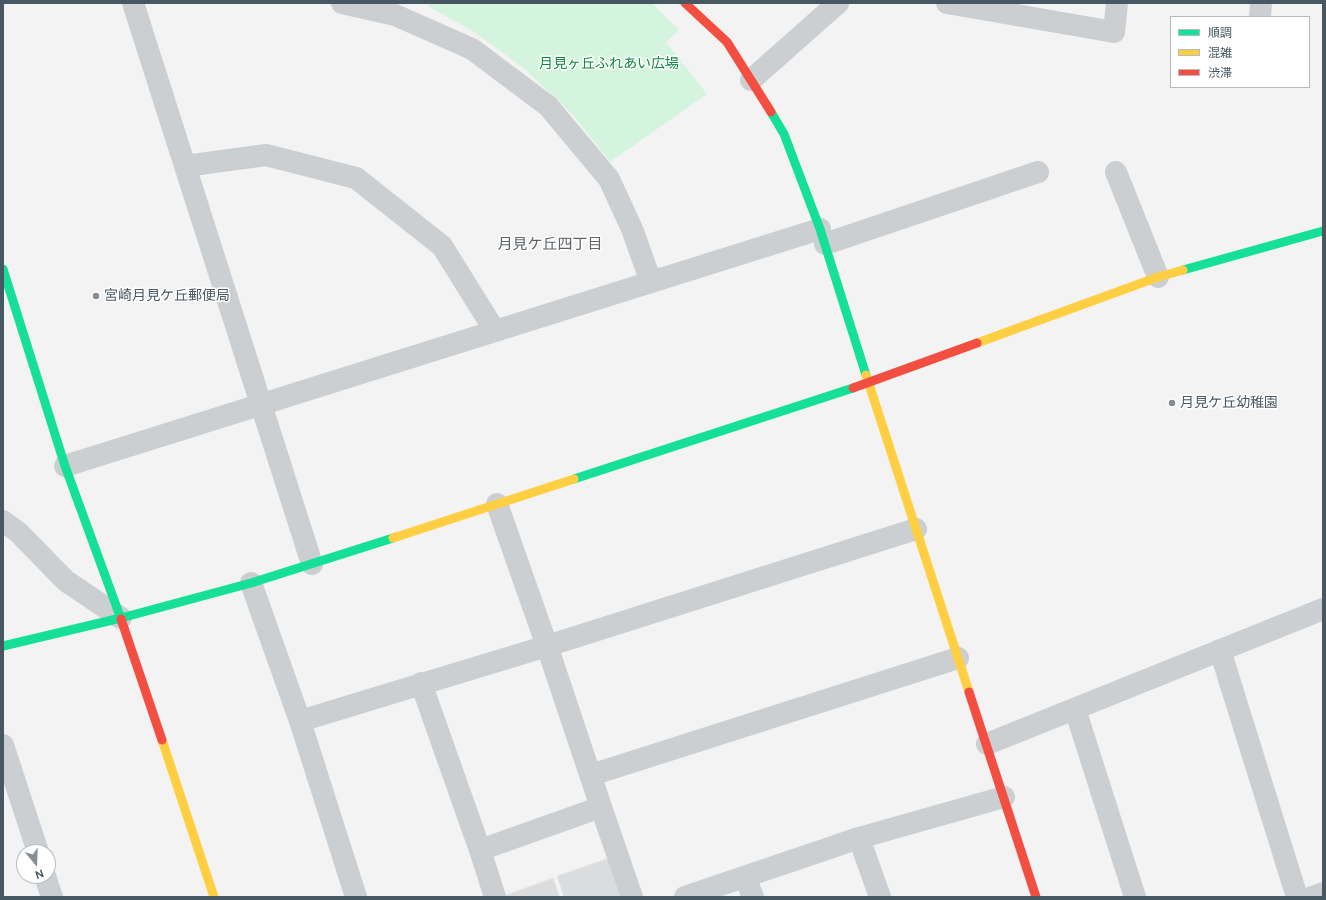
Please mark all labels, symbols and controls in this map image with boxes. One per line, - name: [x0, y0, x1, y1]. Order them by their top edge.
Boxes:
- legend: [1170, 16, 1310, 88]
- text: 順調: [1208, 25, 1232, 41]
- text: 混雑: [1208, 45, 1232, 61]
- park label: 月見ヶ丘ふれあい広場: [539, 56, 679, 72]
- text: 渋滞: [1208, 65, 1232, 81]
- district label: 月見ケ丘四丁目: [498, 236, 602, 254]
- place label: 宮崎月見ケ丘郵便局: [104, 288, 230, 304]
- marker: 宮崎月見ケ丘郵便局: [91, 291, 101, 301]
- place label: 月見ケ丘幼稚園: [1180, 395, 1278, 411]
- marker: 月見ケ丘幼稚園: [1167, 398, 1177, 408]
- north arrow: [16, 844, 56, 884]
- text: N: [34, 866, 46, 882]

